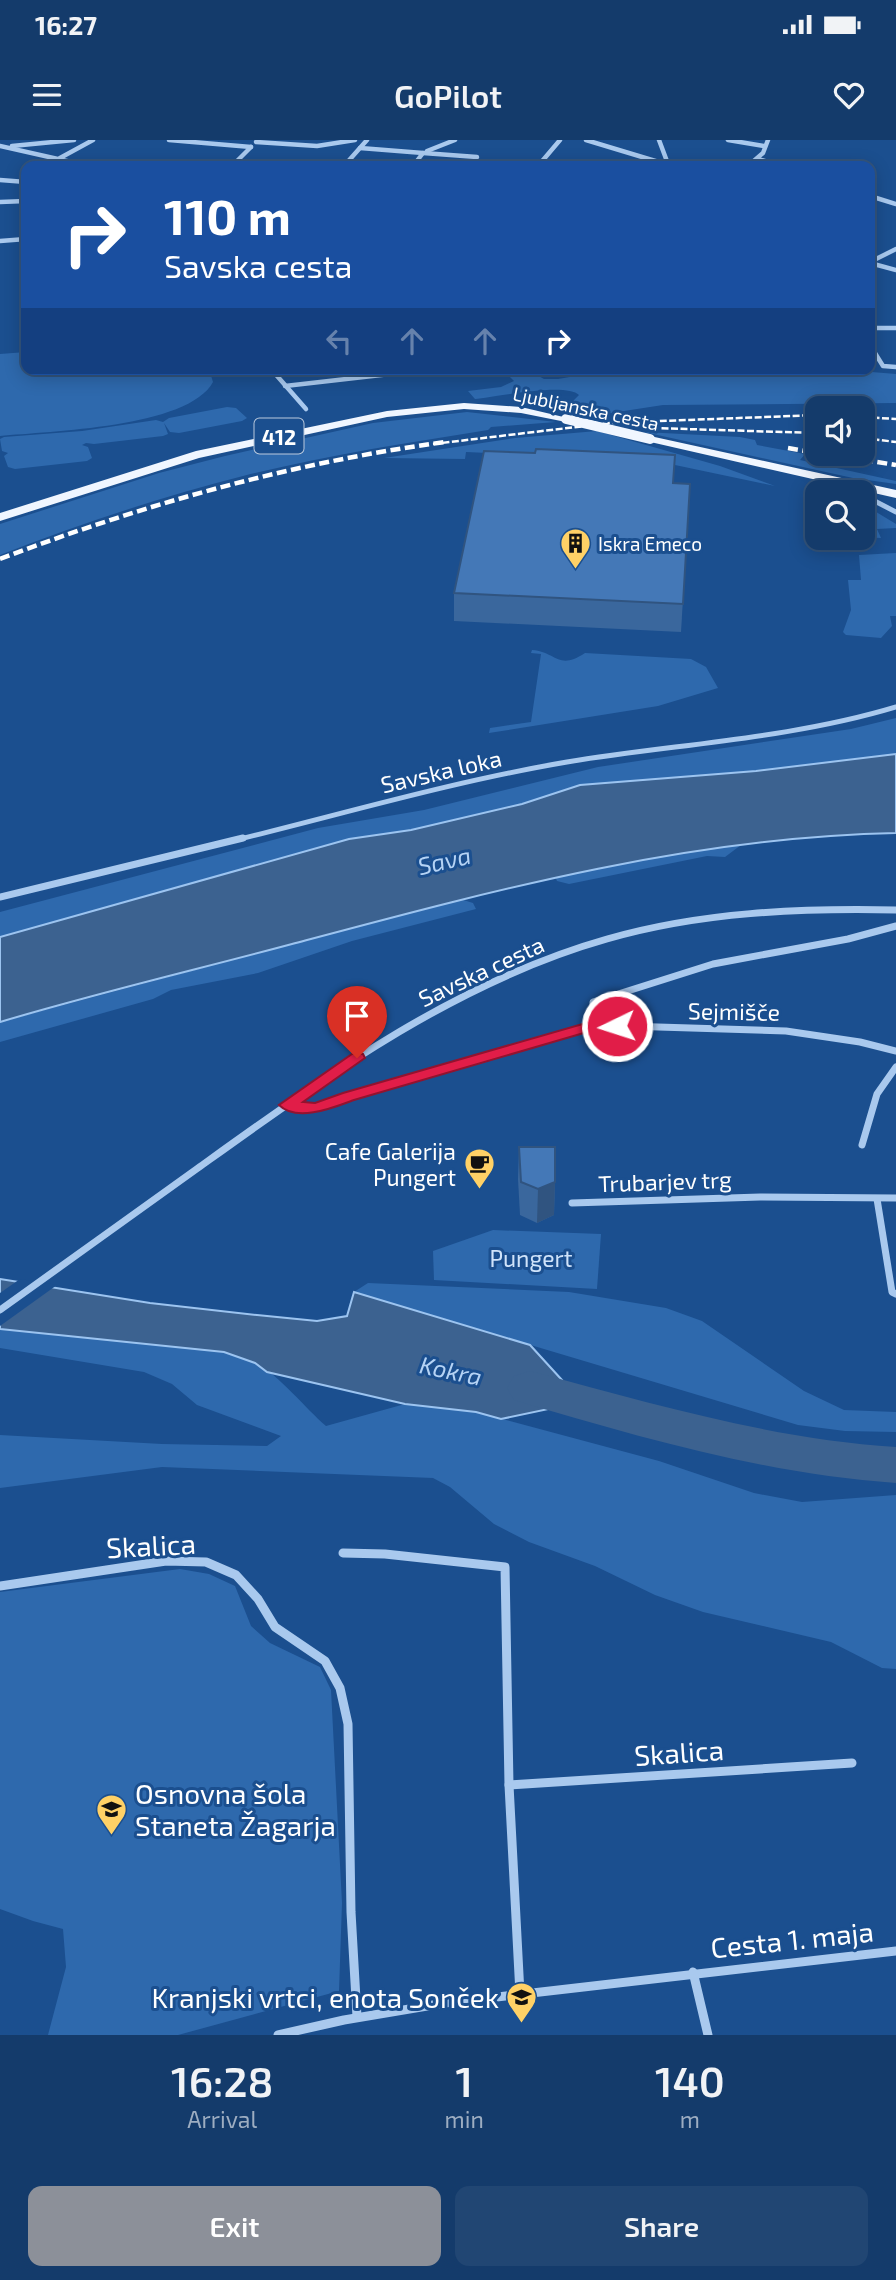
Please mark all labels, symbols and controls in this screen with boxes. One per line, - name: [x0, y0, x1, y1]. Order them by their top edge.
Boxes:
- text: 16:27: [35, 9, 97, 40]
- icon: menu: [28, 76, 66, 114]
- text: GoPilot: [394, 76, 502, 114]
- icon: heart: [830, 76, 868, 114]
- text: 110 m: [164, 186, 291, 245]
- icon: right: [49, 189, 140, 280]
- text: Savska cesta: [164, 246, 352, 284]
- icon: left: [320, 322, 358, 360]
- icon: ahead: [393, 322, 431, 360]
- icon: ahead: [466, 322, 504, 360]
- icon: right: [539, 322, 577, 360]
- street label: Ljubljanska cesta: [511, 381, 661, 435]
- map controls: [805, 396, 875, 550]
- button: sound: [805, 396, 875, 466]
- road number: 412: [254, 418, 304, 454]
- button: search: [805, 480, 875, 550]
- building icon: Iskra Emeco: [558, 526, 592, 570]
- place label: Iskra Emeco: [598, 532, 702, 555]
- street label: Savska loka: [378, 744, 504, 798]
- water label: Sava: [415, 840, 473, 880]
- street label: Savska cesta: [414, 930, 548, 1012]
- pin: [327, 986, 387, 1058]
- position arrow: [580, 989, 654, 1063]
- street label: Sejmišče: [688, 996, 780, 1026]
- icon: arrive: [338, 997, 376, 1035]
- place label: Cafe Galerija Pungert: [325, 1137, 456, 1191]
- cafe icon: Cafe Galerija Pungert: [462, 1147, 496, 1191]
- street label: Trubarjev trg: [598, 1165, 732, 1197]
- park label: Pungert: [489, 1244, 573, 1272]
- water label: Kokra: [417, 1349, 485, 1391]
- street label: Skalica: [105, 1526, 197, 1564]
- street label: Skalica: [633, 1732, 725, 1772]
- place label: Osnovna šola Staneta Žagarja: [135, 1776, 336, 1842]
- school or university icon: Osnovna šola Staneta Žagarja: [95, 1792, 129, 1836]
- street label: Cesta 1. maja: [709, 1914, 875, 1964]
- place label: Kranjski vrtci, enota Sonček: [151, 1980, 499, 2014]
- school or university icon: Kranjski vrtci, enota Sonček: [505, 1980, 539, 2024]
- text: 16:28: [171, 2055, 273, 2105]
- text: 1: [455, 2055, 473, 2105]
- text: 140: [655, 2055, 725, 2105]
- text: Arrival: [187, 2105, 257, 2133]
- text: min: [445, 2105, 484, 2133]
- text: m: [680, 2105, 700, 2133]
- button: Exit: [28, 2186, 441, 2266]
- button: Share: [455, 2186, 868, 2266]

